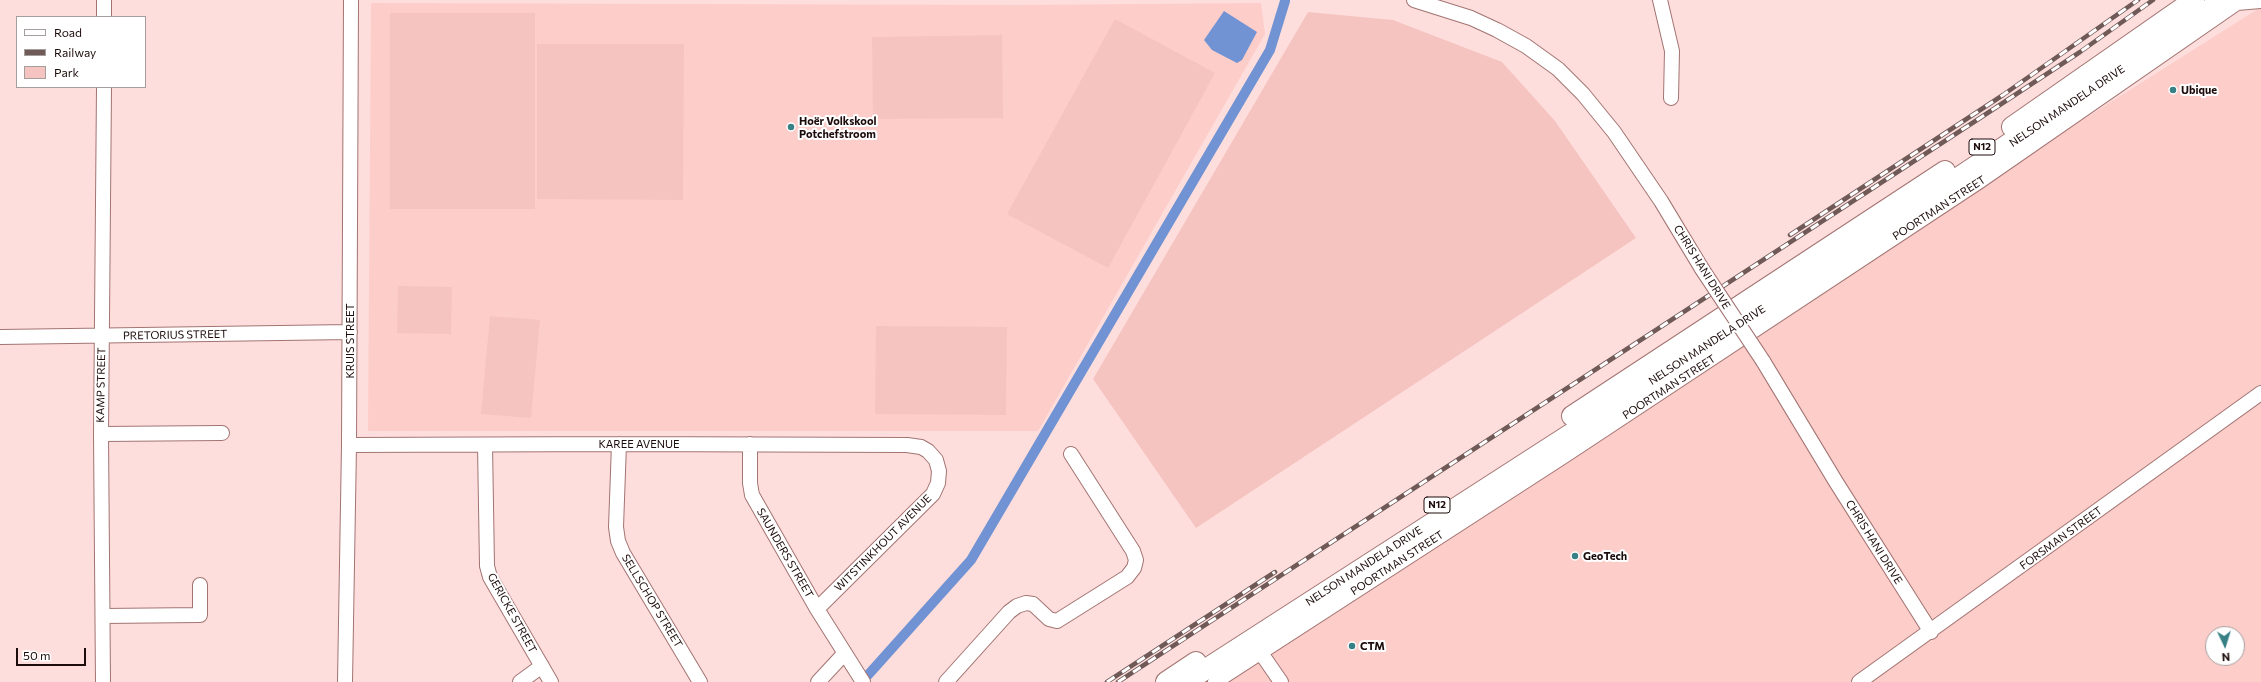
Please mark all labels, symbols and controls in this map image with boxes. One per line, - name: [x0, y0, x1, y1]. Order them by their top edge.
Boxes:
- legend: [16, 16, 146, 88]
- text: Road: [54, 25, 82, 39]
- text: Railway: [54, 45, 96, 59]
- street label: NELSON MANDELA DRIVE: [2007, 62, 2127, 150]
- text: Park: [54, 65, 79, 79]
- place label: Ubique: [2181, 83, 2217, 97]
- marker: Ubique: [2168, 85, 2178, 95]
- place label: Hoër Volkskool Potchefstroom: [799, 114, 876, 140]
- marker: Hoër Volkskool Potchefstroom: [786, 122, 796, 132]
- road number: N12: [1969, 139, 1995, 155]
- street label: POORTMAN STREET: [1890, 173, 1988, 243]
- street label: CHRIS HANI DRIVE: [1671, 222, 1733, 312]
- street label: NELSON MANDELA DRIVE: [1646, 302, 1768, 388]
- street label: KRUIS STREET: [343, 303, 357, 379]
- street label: PRETORIUS STREET: [123, 327, 227, 343]
- street label: KAMP STREET: [94, 347, 108, 423]
- street label: POORTMAN STREET: [1620, 352, 1718, 422]
- street label: KAREE AVENUE: [598, 437, 680, 451]
- street label: WITSTINKHOUT AVENUE: [832, 492, 934, 594]
- road number: N12: [1424, 497, 1450, 513]
- street label: CHRIS HANI DRIVE: [1843, 497, 1905, 587]
- street label: FORSMAN STREET: [2017, 504, 2105, 572]
- street label: SAUNDERS STREET: [754, 506, 816, 600]
- street label: NELSON MANDELA DRIVE: [1303, 523, 1425, 609]
- street label: POORTMAN STREET: [1348, 528, 1446, 598]
- place label: GeoTech: [1583, 549, 1627, 563]
- marker: GeoTech: [1570, 551, 1580, 561]
- street label: SELLSCHOP STREET: [619, 552, 685, 650]
- street label: GERICKE STREET: [485, 571, 539, 655]
- north arrow: [2205, 626, 2245, 666]
- place label: CTM: [1360, 639, 1385, 653]
- scale bar: [18, 640, 88, 666]
- marker: CTM: [1347, 641, 1357, 651]
- text: 50 m: [23, 648, 51, 662]
- text: N: [2221, 651, 2230, 664]

